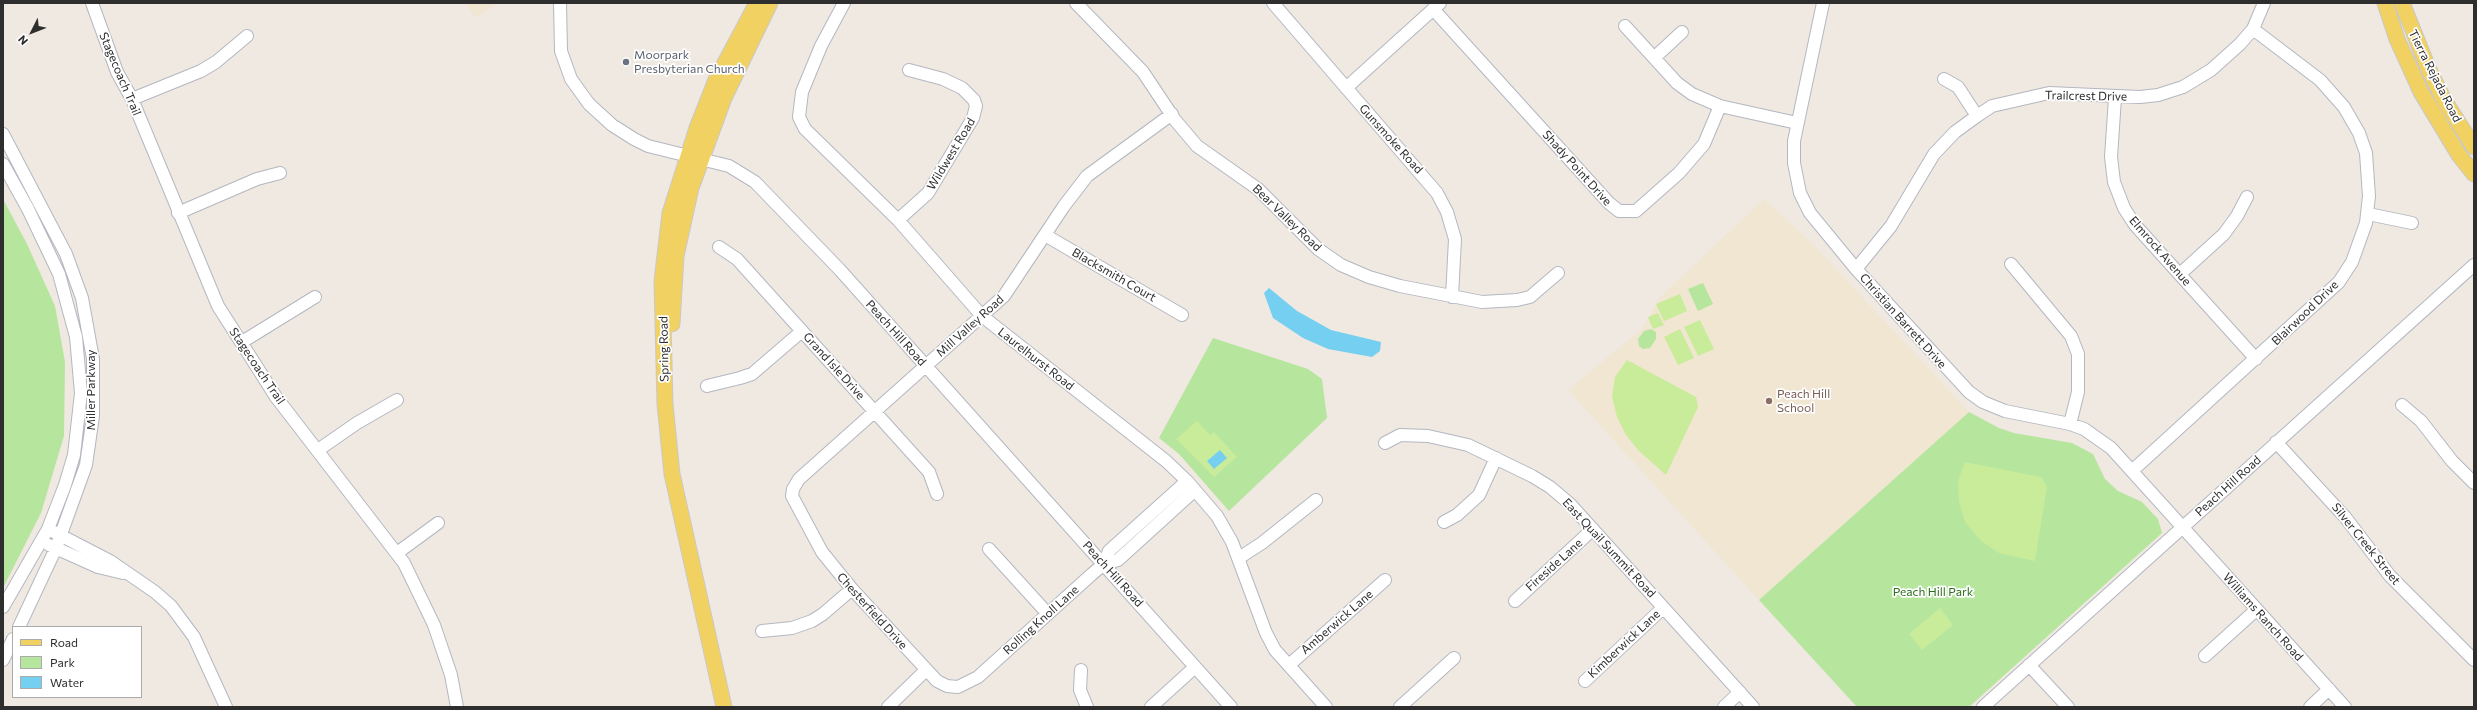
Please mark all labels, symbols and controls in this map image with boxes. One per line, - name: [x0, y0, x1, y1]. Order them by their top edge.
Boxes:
- north arrow: [12, 12, 52, 52]
- street label: Tierra Rejada Road: [2405, 27, 2465, 125]
- street label: Stagecoach Trail: [96, 30, 144, 118]
- text: N: [15, 33, 30, 48]
- place label: Moorpark Presbyterian Church: [634, 48, 745, 76]
- marker: Moorpark Presbyterian Church: [621, 57, 631, 67]
- street label: Trailcrest Drive: [2045, 88, 2127, 104]
- street label: Gunsmoke Road: [1356, 101, 1426, 177]
- street label: Wildwest Road: [924, 115, 978, 193]
- street label: Shady Point Drive: [1539, 127, 1615, 209]
- street label: Bear Valley Road: [1250, 182, 1324, 254]
- street label: Elmrock Avenue: [2126, 213, 2194, 289]
- street label: Blacksmith Court: [1070, 245, 1158, 305]
- street label: Christian Barrett Drive: [1857, 271, 1949, 371]
- street label: Blairwood Drive: [2269, 278, 2341, 348]
- street label: Mill Valley Road: [933, 292, 1007, 360]
- street label: Peach Hill Road: [863, 297, 929, 369]
- street label: Spring Road: [656, 316, 672, 382]
- street label: Stagecoach Trail: [226, 325, 288, 407]
- street label: Laurelhurst Road: [995, 325, 1077, 393]
- street label: Grand Isle Drive: [800, 329, 868, 403]
- street label: Miller Parkway: [84, 349, 98, 431]
- place label: Peach Hill School: [1777, 387, 1830, 415]
- marker: Peach Hill School: [1764, 396, 1774, 406]
- street label: Peach Hill Road: [2192, 453, 2264, 519]
- street label: East Quail Summit Road: [1559, 495, 1659, 601]
- street label: Silver Creek Street: [2329, 500, 2403, 588]
- street label: Fireside Lane: [1523, 536, 1585, 594]
- street label: Peach Hill Road: [1080, 538, 1146, 610]
- street label: Chesterfield Drive: [834, 570, 910, 652]
- street label: Williams Ranch Road: [2220, 570, 2306, 664]
- street label: Rolling Knoll Lane: [1000, 582, 1082, 658]
- park label: Peach Hill Park: [1893, 585, 1973, 599]
- street label: Amberwick Lane: [1298, 587, 1376, 657]
- street label: Kimberwick Lane: [1585, 607, 1663, 681]
- legend: [12, 626, 142, 698]
- text: Road: [50, 635, 78, 649]
- text: Park: [50, 655, 75, 669]
- text: Water: [50, 675, 84, 689]

